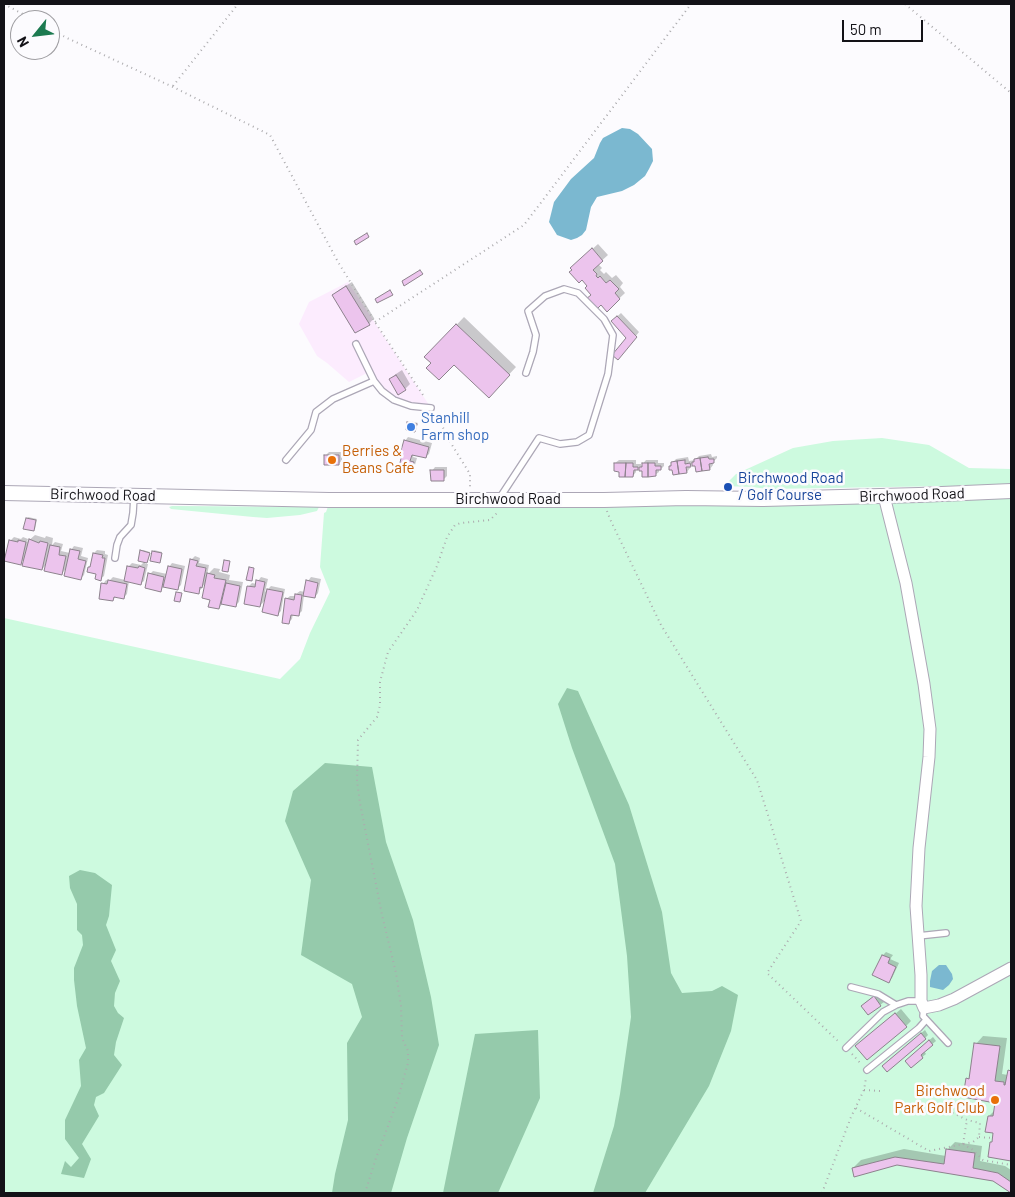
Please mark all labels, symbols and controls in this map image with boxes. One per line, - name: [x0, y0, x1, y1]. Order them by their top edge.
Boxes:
- north arrow: [10, 10, 60, 60]
- scale bar: [845, 10, 926, 42]
- text: 50 m: [850, 20, 882, 38]
- text: N: [13, 34, 32, 50]
- place label: Stanhill Farm shop: [421, 409, 489, 444]
- marker: Stanhill Farm shop: [405, 421, 417, 433]
- place label: Berries & Beans Cafe: [342, 442, 415, 477]
- marker: Berries & Beans Cafe: [326, 454, 338, 466]
- place label: Birchwood Road / Golf Course: [738, 469, 844, 504]
- marker: Birchwood Road / Golf Course: [722, 481, 734, 493]
- street label: Birchwood Road: [859, 484, 965, 506]
- street label: Birchwood Road: [50, 485, 156, 505]
- street label: Birchwood Road: [455, 490, 561, 508]
- place label: Birchwood Park Golf Club: [895, 1082, 985, 1117]
- marker: Birchwood Park Golf Club: [989, 1094, 1001, 1106]

